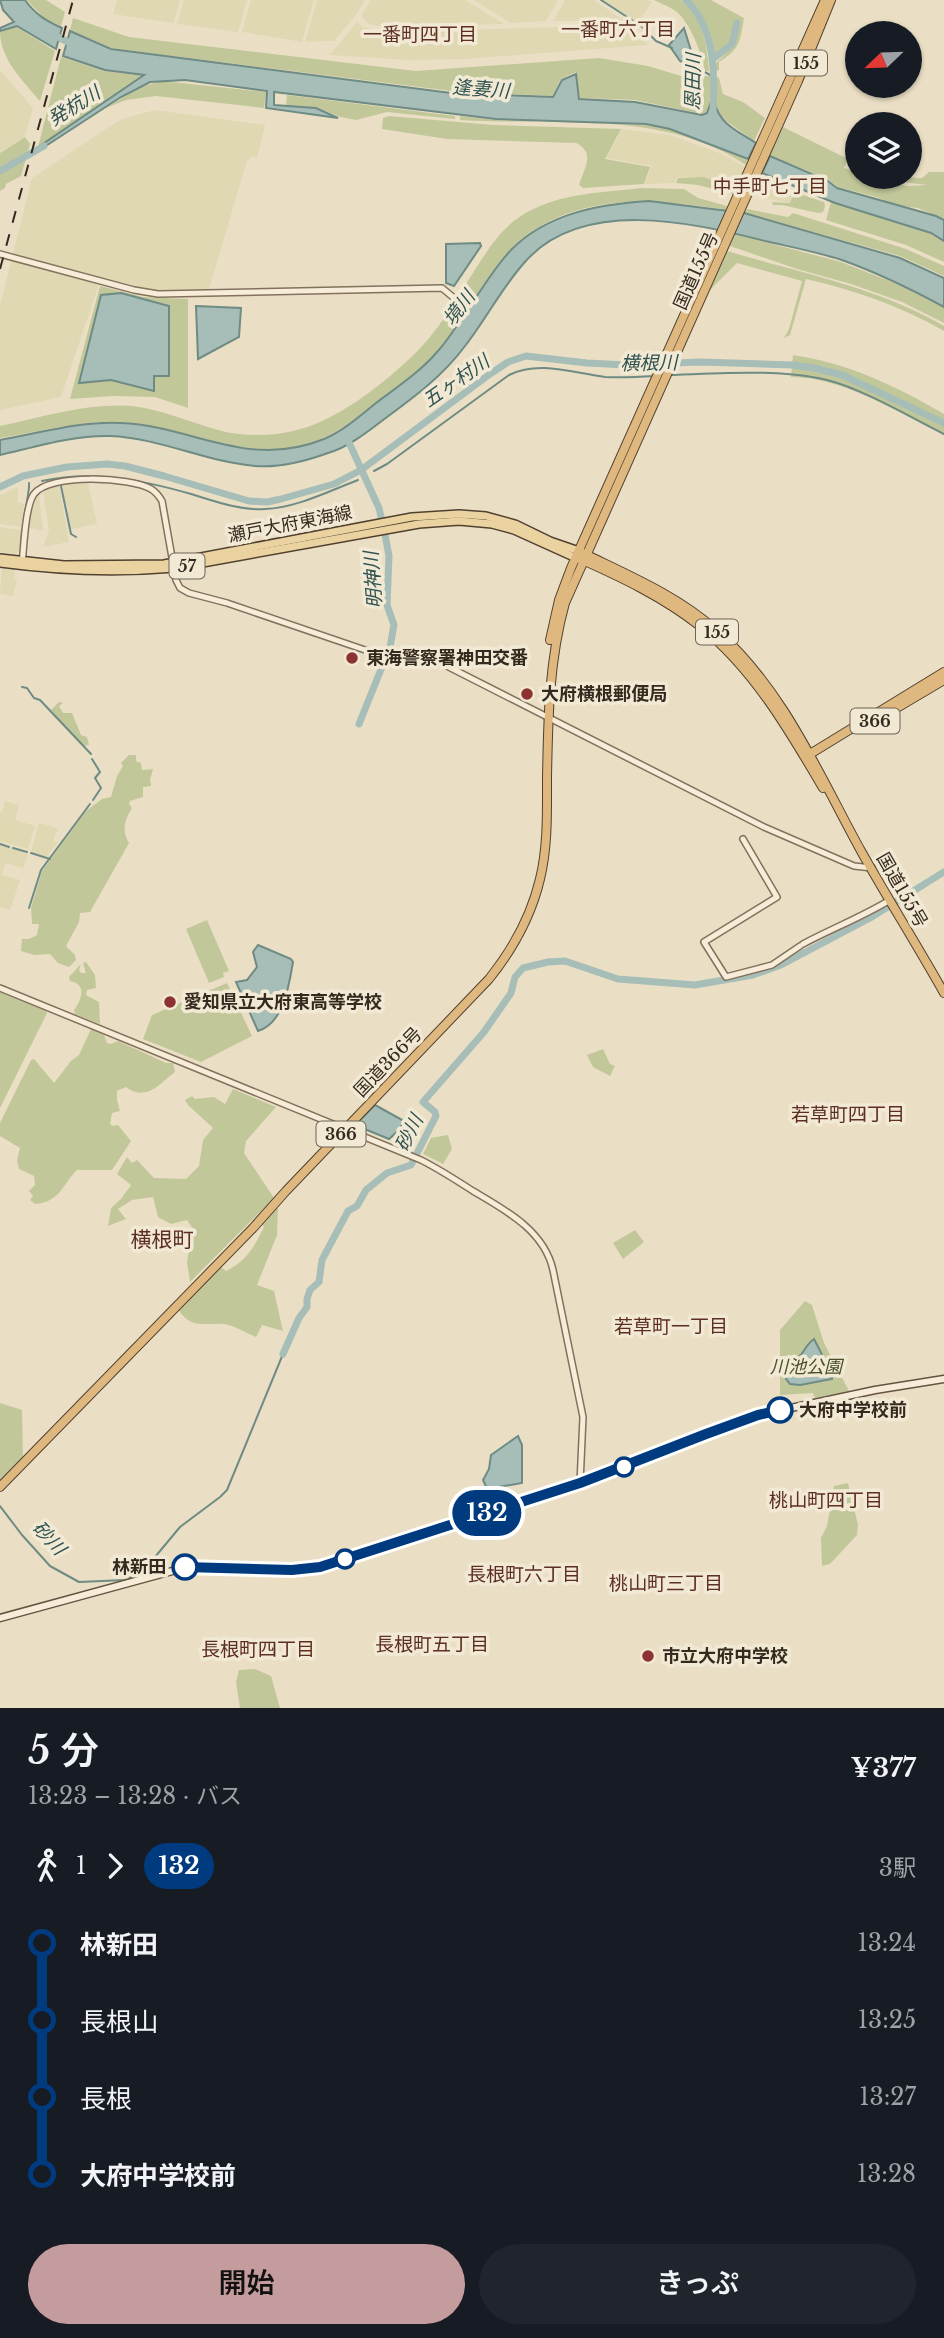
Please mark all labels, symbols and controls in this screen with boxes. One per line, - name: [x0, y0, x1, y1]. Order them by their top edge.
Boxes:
- district label: 一番町六丁目: [561, 18, 675, 41]
- north arrow: [845, 21, 922, 98]
- map controls: [845, 21, 922, 189]
- district label: 一番町四丁目: [363, 23, 477, 46]
- road number: 155: [785, 50, 827, 76]
- water label: 恩田川: [681, 51, 705, 111]
- water label: 逢妻川: [452, 76, 512, 103]
- water label: 発杭川: [44, 80, 106, 131]
- button: layers: [845, 112, 922, 189]
- district label: 中手町七丁目: [713, 175, 827, 198]
- street label: 国道155号: [669, 229, 723, 313]
- water label: 境川: [438, 284, 481, 330]
- water label: 五ヶ村川: [418, 349, 495, 412]
- water label: 横根川: [620, 351, 680, 375]
- street label: 瀬戸大府東海線: [226, 501, 354, 547]
- water label: 明神川: [359, 549, 386, 609]
- road number: 57: [170, 554, 204, 579]
- road number: 155: [696, 620, 738, 645]
- place label: 東海警察署神田交番: [366, 647, 528, 669]
- marker: 東海警察署神田交番: [344, 650, 360, 666]
- place label: 大府横根郵便局: [541, 683, 667, 705]
- marker: 大府横根郵便局: [519, 686, 535, 702]
- road number: 366: [850, 708, 900, 734]
- street label: 国道155号: [872, 849, 932, 931]
- place label: 愛知県立大府東高等学校: [184, 991, 382, 1013]
- marker: 愛知県立大府東高等学校: [162, 994, 178, 1010]
- street label: 国道366号: [349, 1023, 427, 1101]
- district label: 若草町四丁目: [791, 1103, 905, 1126]
- water label: 砂川: [390, 1109, 429, 1155]
- road number: 366: [316, 1122, 366, 1146]
- district label: 横根町: [131, 1227, 194, 1253]
- district label: 若草町一丁目: [614, 1315, 728, 1338]
- park label: 川池公園: [770, 1356, 845, 1378]
- marker: 大府中学校前: [767, 1397, 793, 1423]
- place label: 大府中学校前: [799, 1399, 907, 1421]
- unlabelled marker: [614, 1457, 634, 1477]
- district label: 桃山町四丁目: [769, 1489, 883, 1512]
- line badge: 132: [447, 1490, 527, 1536]
- text: 132: [466, 1498, 508, 1527]
- water label: 砂川: [28, 1516, 72, 1561]
- unlabelled marker: [335, 1549, 355, 1569]
- marker: 林新田: [172, 1554, 198, 1580]
- place label: 林新田: [112, 1556, 166, 1578]
- district label: 長根町六丁目: [467, 1563, 581, 1586]
- district label: 桃山町三丁目: [609, 1572, 723, 1595]
- district label: 長根町五丁目: [375, 1633, 489, 1656]
- district label: 長根町四丁目: [201, 1638, 315, 1661]
- place label: 市立大府中学校: [662, 1645, 788, 1667]
- marker: 市立大府中学校: [640, 1648, 656, 1664]
- text: 5 分: [28, 1727, 99, 1774]
- text: ¥377: [850, 1752, 916, 1784]
- text: 13:23 – 13:28 · バス: [28, 1782, 242, 1810]
- icon: walk: [28, 1847, 66, 1885]
- icon: forward: [96, 1847, 134, 1885]
- text: 132: [158, 1851, 200, 1880]
- text: 1: [76, 1852, 86, 1880]
- text: 3駅: [879, 1854, 916, 1882]
- text: 林新田: [80, 1929, 158, 1961]
- text: 13:24: [857, 1929, 916, 1957]
- text: 長根山: [80, 2006, 158, 2038]
- text: 13:25: [858, 2006, 916, 2034]
- text: 長根: [80, 2083, 132, 2115]
- text: 13:27: [859, 2083, 916, 2111]
- text: 大府中学校前: [80, 2160, 236, 2192]
- text: 13:28: [857, 2160, 916, 2188]
- button: 開始: [28, 2244, 465, 2324]
- button: きっぷ: [479, 2244, 916, 2324]

